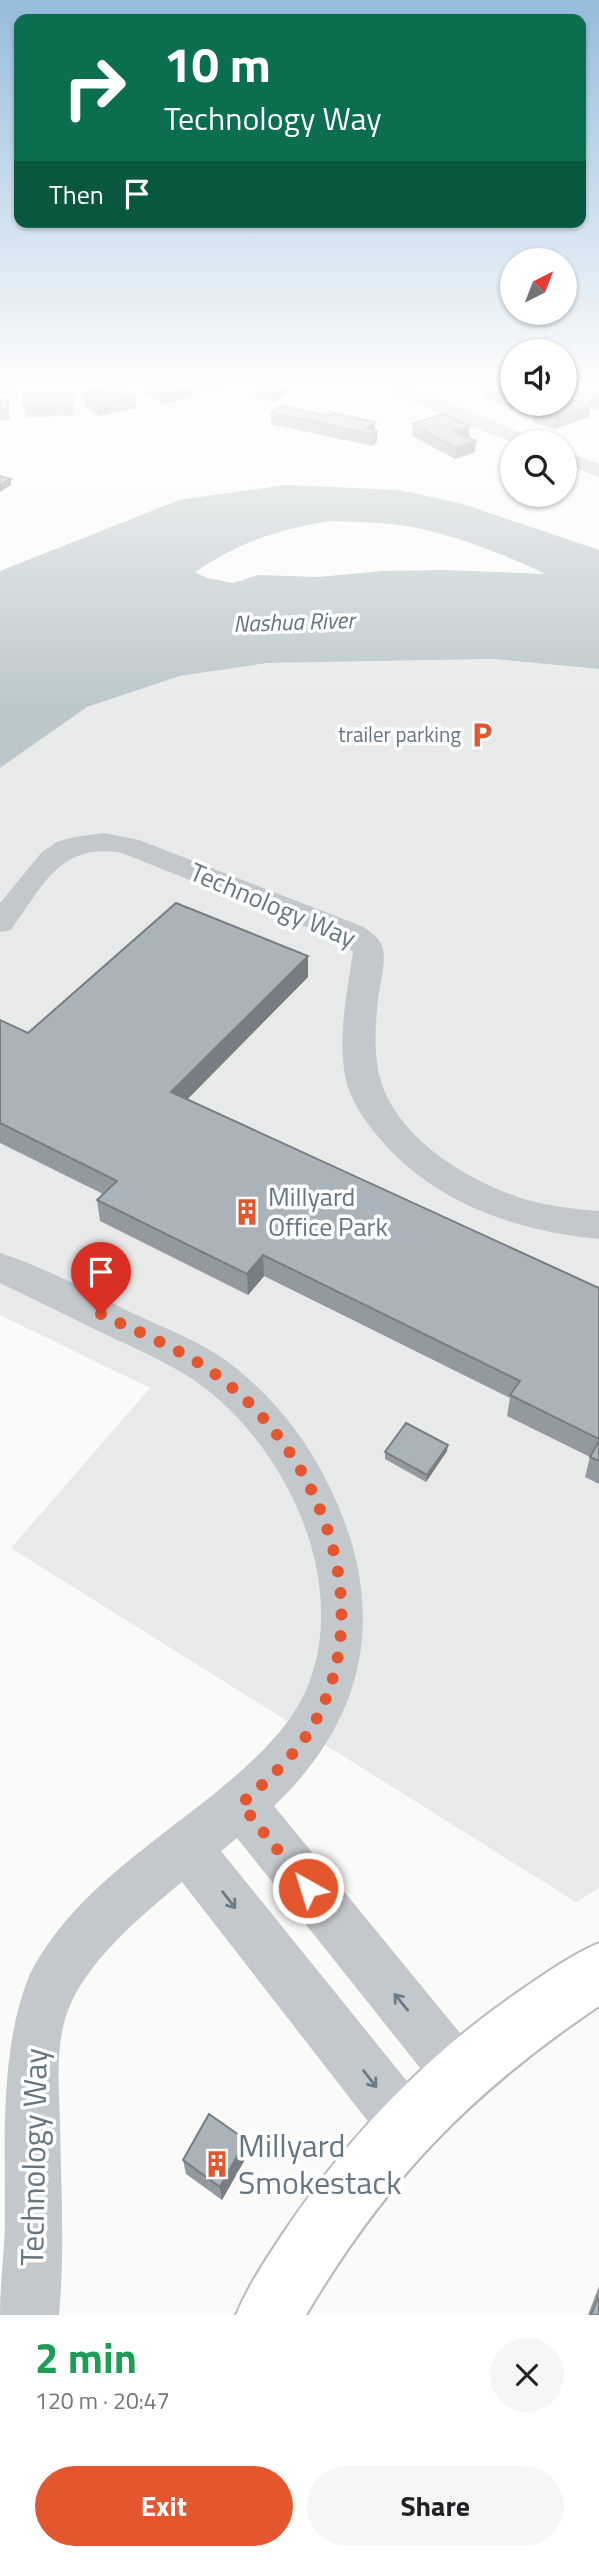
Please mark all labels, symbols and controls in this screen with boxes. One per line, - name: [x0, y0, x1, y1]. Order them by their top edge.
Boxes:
- text: 10 m: [164, 26, 271, 101]
- icon: right: [49, 42, 140, 133]
- text: Technology Way: [164, 94, 382, 142]
- text: Then: [49, 175, 104, 214]
- icon: arrive: [118, 175, 156, 213]
- north arrow: [500, 248, 578, 326]
- map controls: [500, 248, 577, 507]
- button: sound: [500, 339, 577, 416]
- button: search: [500, 430, 577, 507]
- water label: Nashua River: [233, 602, 358, 641]
- place label: trailer parking: [338, 718, 461, 750]
- parking icon: trailer parking: [467, 720, 497, 750]
- street label: Technology Way: [184, 852, 362, 957]
- place label: Millyard Office Park: [268, 1177, 388, 1246]
- building icon: Millyard Office Park: [232, 1197, 262, 1227]
- pin: [71, 1242, 131, 1314]
- icon: arrive: [82, 1253, 120, 1291]
- position arrow: [271, 1851, 345, 1925]
- one-way arrow: [221, 1891, 236, 1909]
- one-way arrow: [393, 1994, 409, 2012]
- street label: Technology Way: [7, 2048, 59, 2266]
- one-way arrow: [362, 2069, 377, 2087]
- place label: Millyard Smokestack: [238, 2121, 402, 2206]
- building icon: Millyard Smokestack: [202, 2149, 232, 2179]
- text: 2 min: [35, 2325, 137, 2389]
- button: close: [490, 2338, 564, 2412]
- text: 120 m · 20:47: [35, 2383, 170, 2418]
- button: Exit: [35, 2466, 293, 2546]
- button: Share: [307, 2466, 564, 2546]

